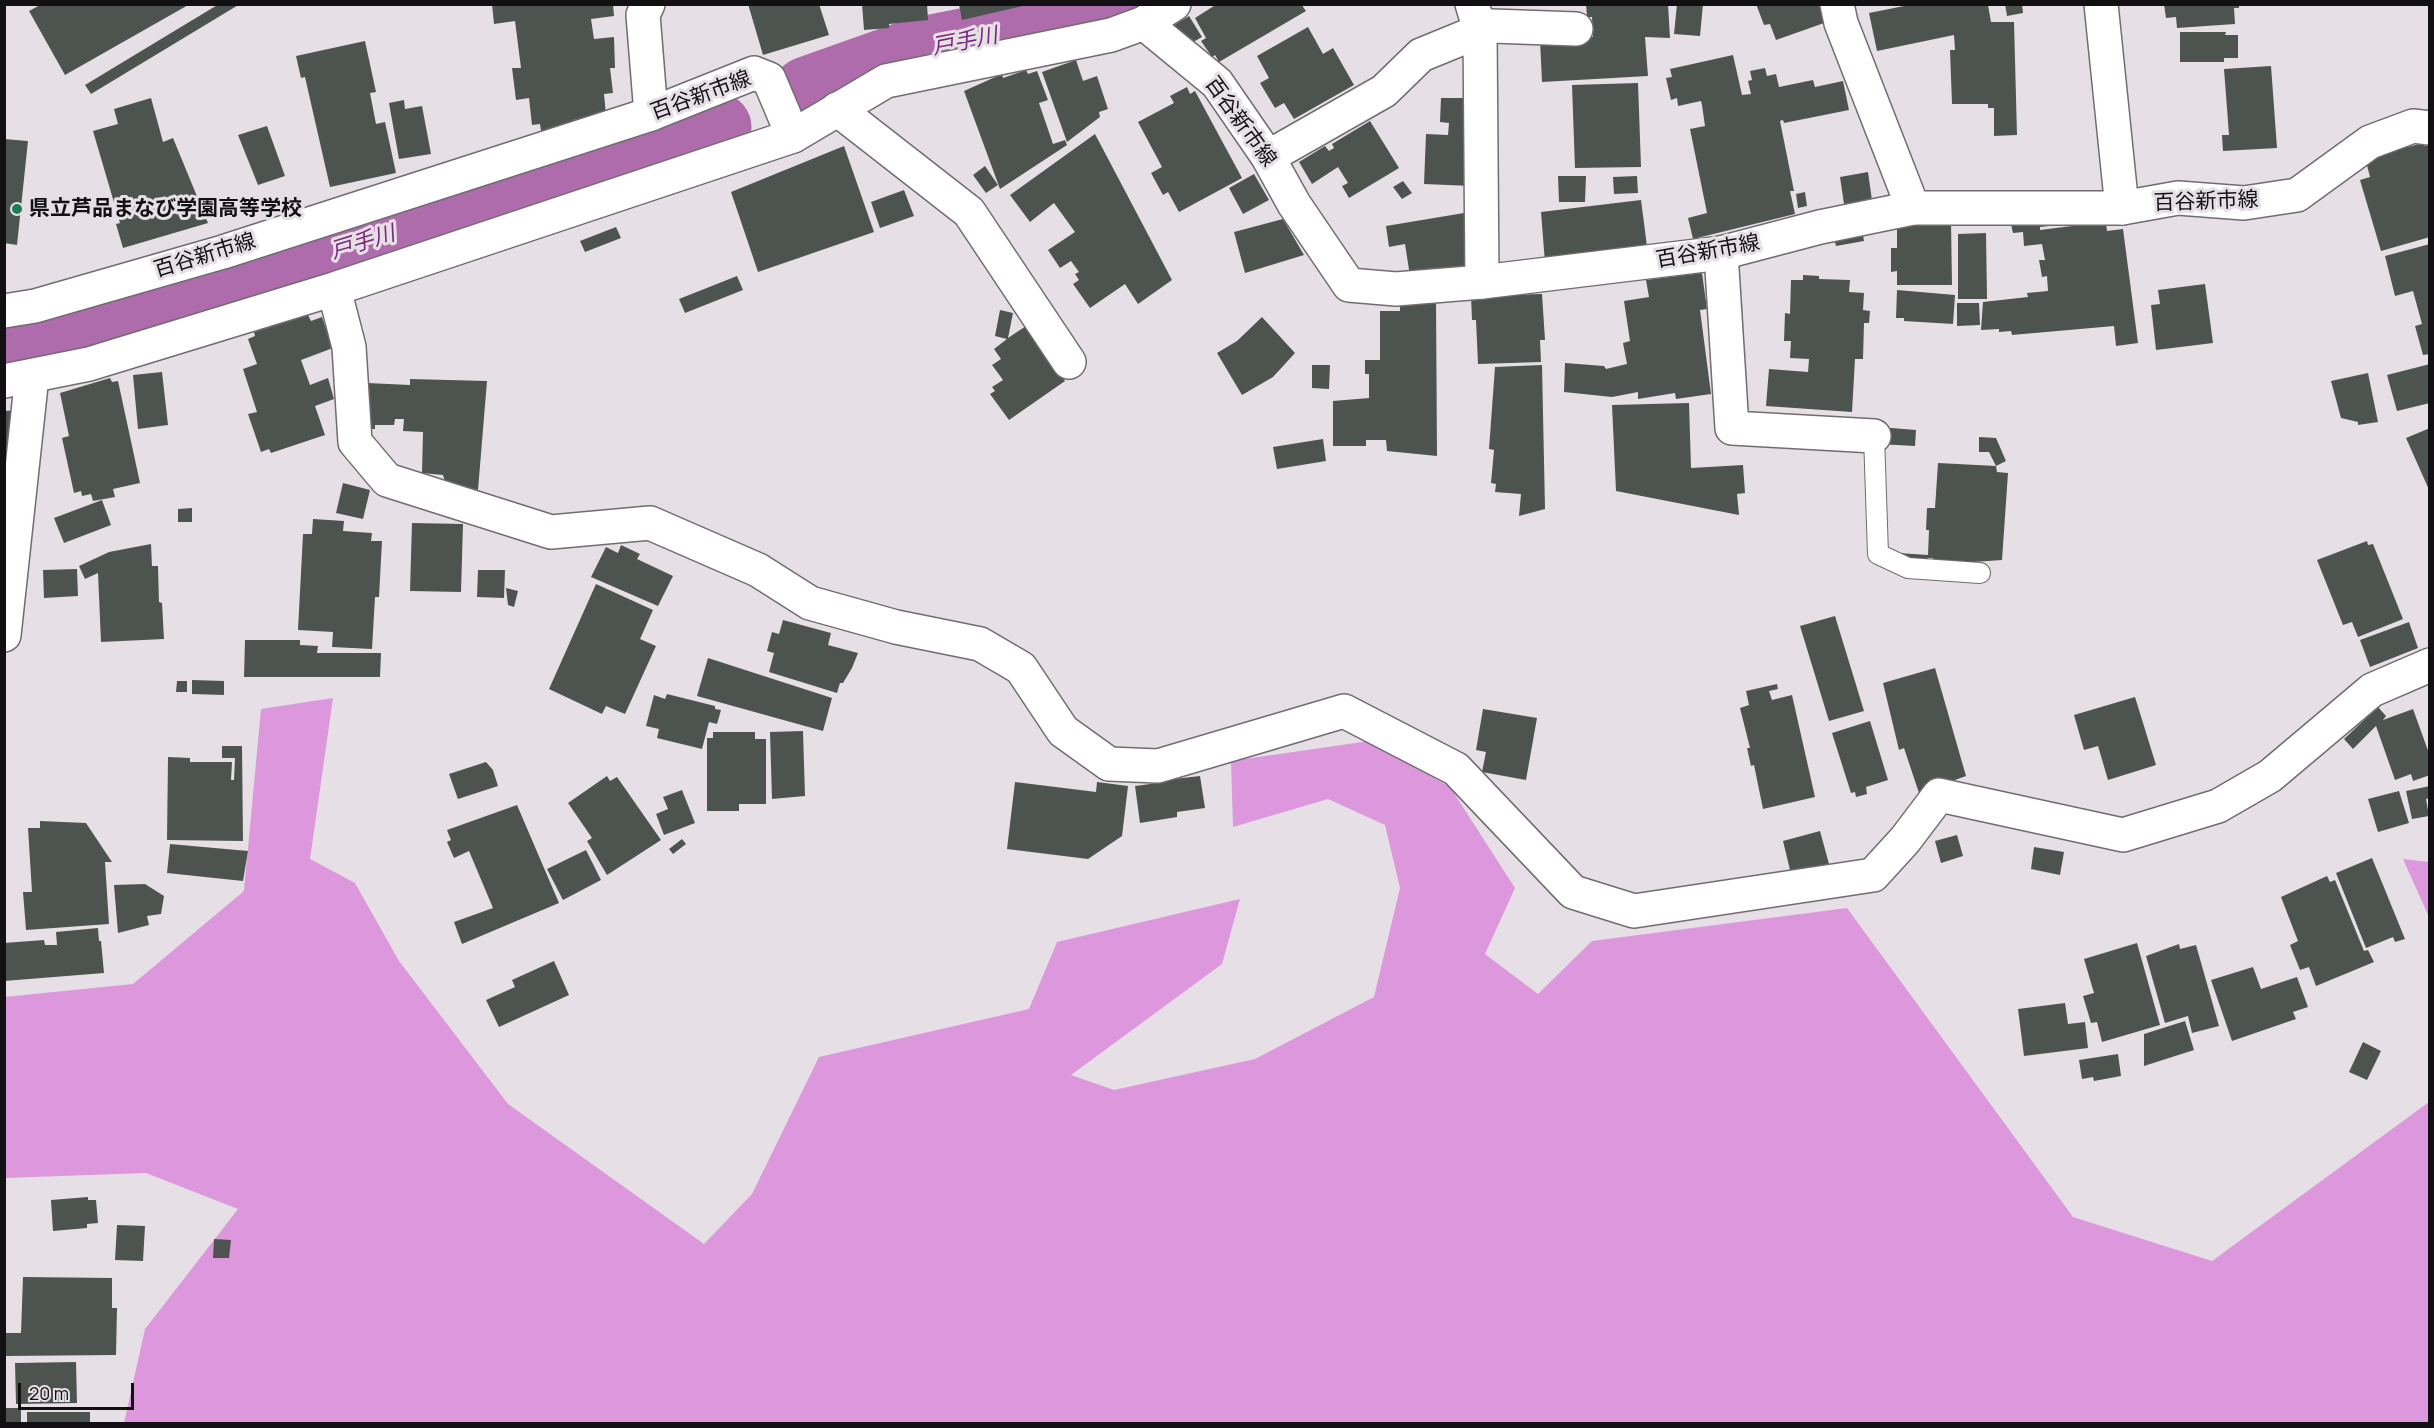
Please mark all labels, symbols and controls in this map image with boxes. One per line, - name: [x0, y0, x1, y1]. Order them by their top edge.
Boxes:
- water label: 戸手川: [930, 23, 1000, 61]
- street label: 百谷新市線: [647, 66, 755, 126]
- street label: 百谷新市線: [1199, 72, 1281, 172]
- street label: 百谷新市線: [2153, 188, 2259, 216]
- place label: 県立芦品まなび学園高等学校: [29, 196, 302, 222]
- marker: 県立芦品まなび学園高等学校: [10, 202, 24, 216]
- water label: 戸手川: [328, 221, 398, 265]
- street label: 百谷新市線: [151, 229, 259, 283]
- street label: 百谷新市線: [1654, 230, 1762, 274]
- scale bar: [21, 1371, 136, 1409]
- text: 20 m: [29, 1381, 69, 1405]

